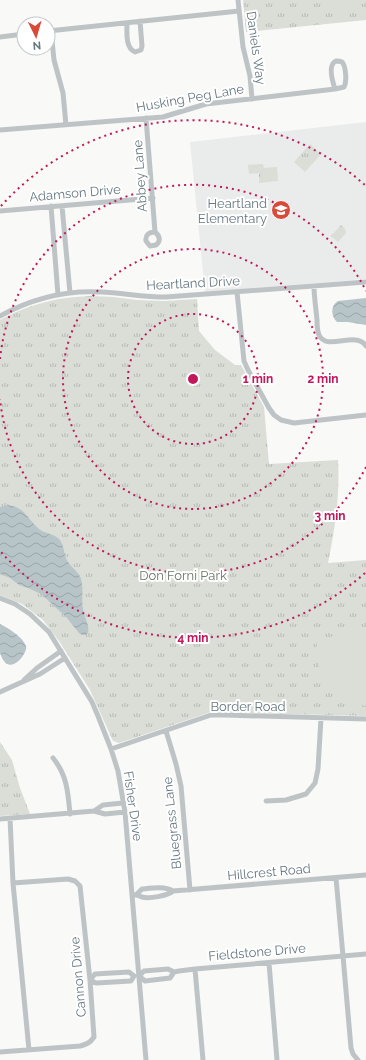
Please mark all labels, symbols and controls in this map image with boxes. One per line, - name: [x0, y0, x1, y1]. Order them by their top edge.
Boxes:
- street label: Daniels Way: [243, 10, 269, 86]
- north arrow: [16, 16, 56, 56]
- text: N: [32, 39, 42, 52]
- street label: Husking Peg Lane: [135, 81, 245, 115]
- street label: Abbey Lane: [130, 139, 150, 213]
- street label: Adamson Drive: [29, 182, 122, 204]
- place label: Heartland Elementary: [198, 196, 267, 226]
- school or university icon: Heartland Elementary: [270, 199, 292, 221]
- street label: Heartland Drive: [146, 273, 241, 293]
- centre of rings: [186, 372, 200, 386]
- text: 1 min: [243, 372, 273, 386]
- text: 2 min: [307, 372, 339, 386]
- text: 3 min: [314, 509, 346, 523]
- park label: Don Forni Park: [139, 568, 227, 583]
- text: 4 min: [177, 631, 209, 645]
- street label: Border Road: [210, 699, 286, 714]
- street label: Fisher Drive: [121, 770, 145, 842]
- street label: Bluegrass Lane: [160, 776, 184, 870]
- street label: Hillcrest Road: [227, 861, 311, 883]
- street label: Cannon Drive: [67, 936, 89, 1018]
- street label: Fieldstone Drive: [208, 940, 307, 964]

